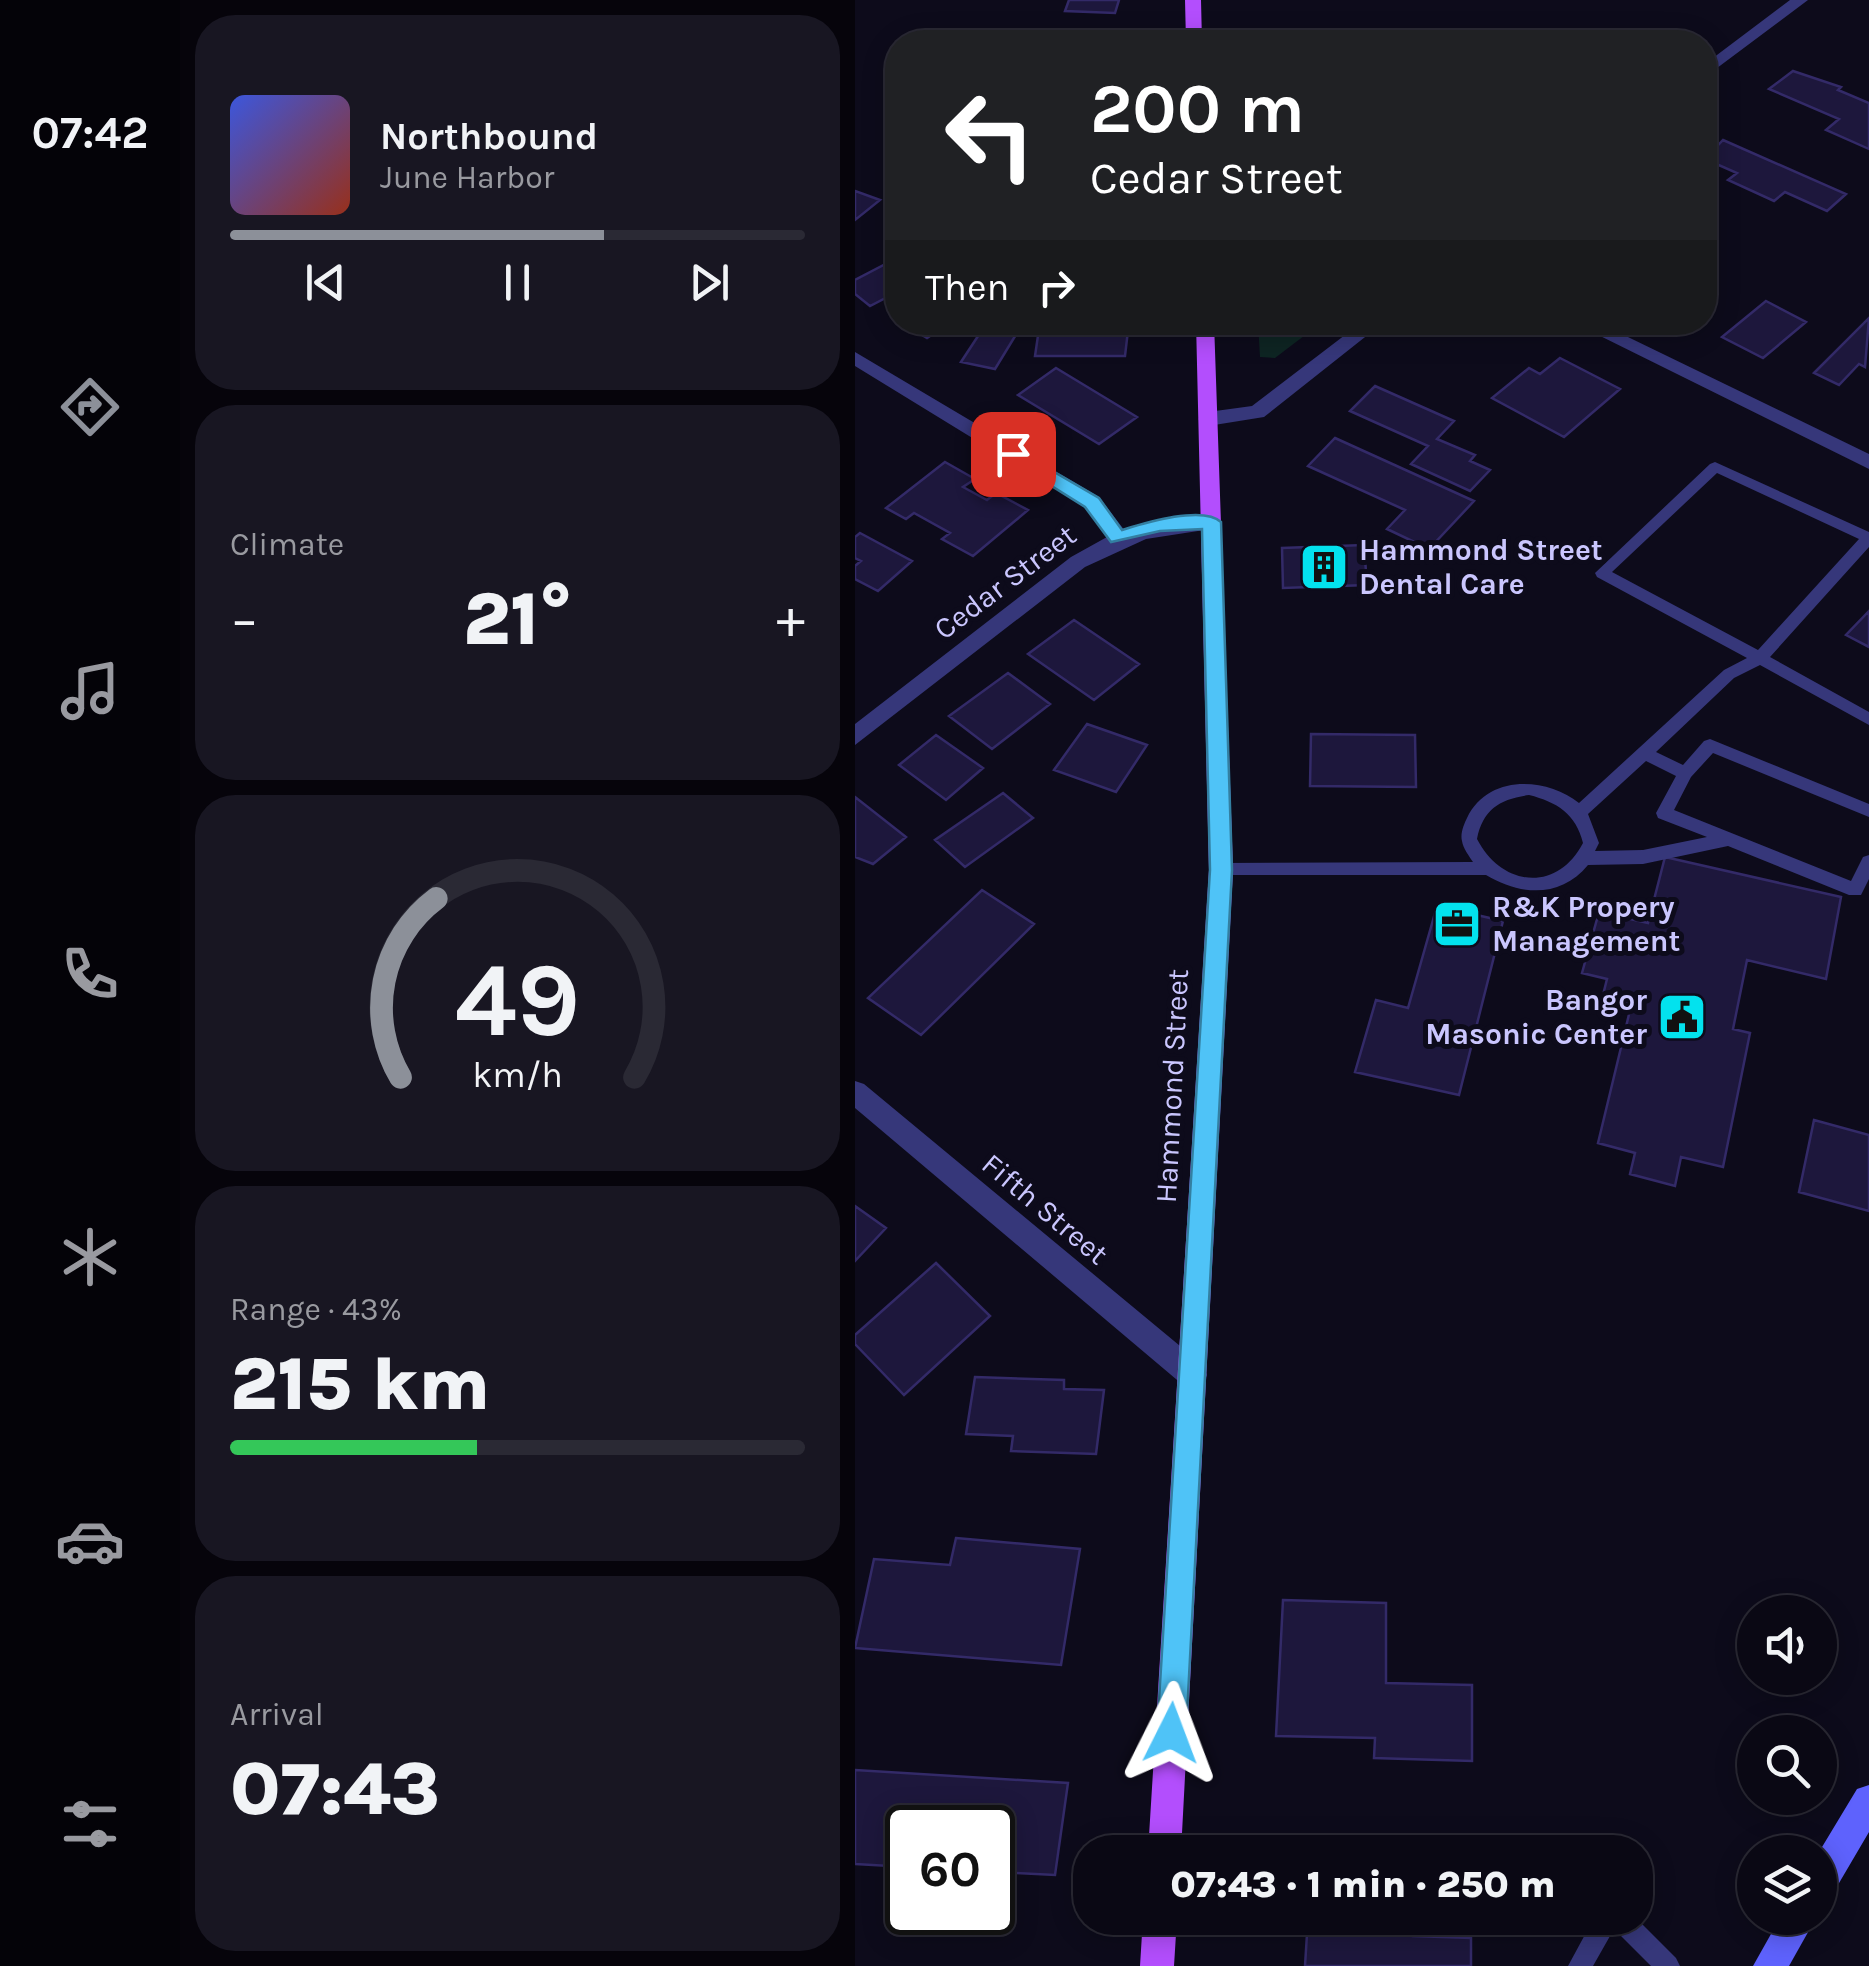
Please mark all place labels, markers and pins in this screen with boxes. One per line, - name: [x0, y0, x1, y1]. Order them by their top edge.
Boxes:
- pin: [971, 412, 1056, 497]
- place label: Hammond Street Dental Care: [1359, 532, 1603, 602]
- building icon: Hammond Street Dental Care: [1298, 541, 1350, 593]
- place label: R&K Propery Management: [1492, 889, 1680, 959]
- office icon: R&K Propery Management: [1431, 898, 1483, 950]
- place label: Bangor Masonic Center: [1425, 982, 1647, 1052]
- public building icon: Bangor Masonic Center: [1656, 991, 1708, 1043]

